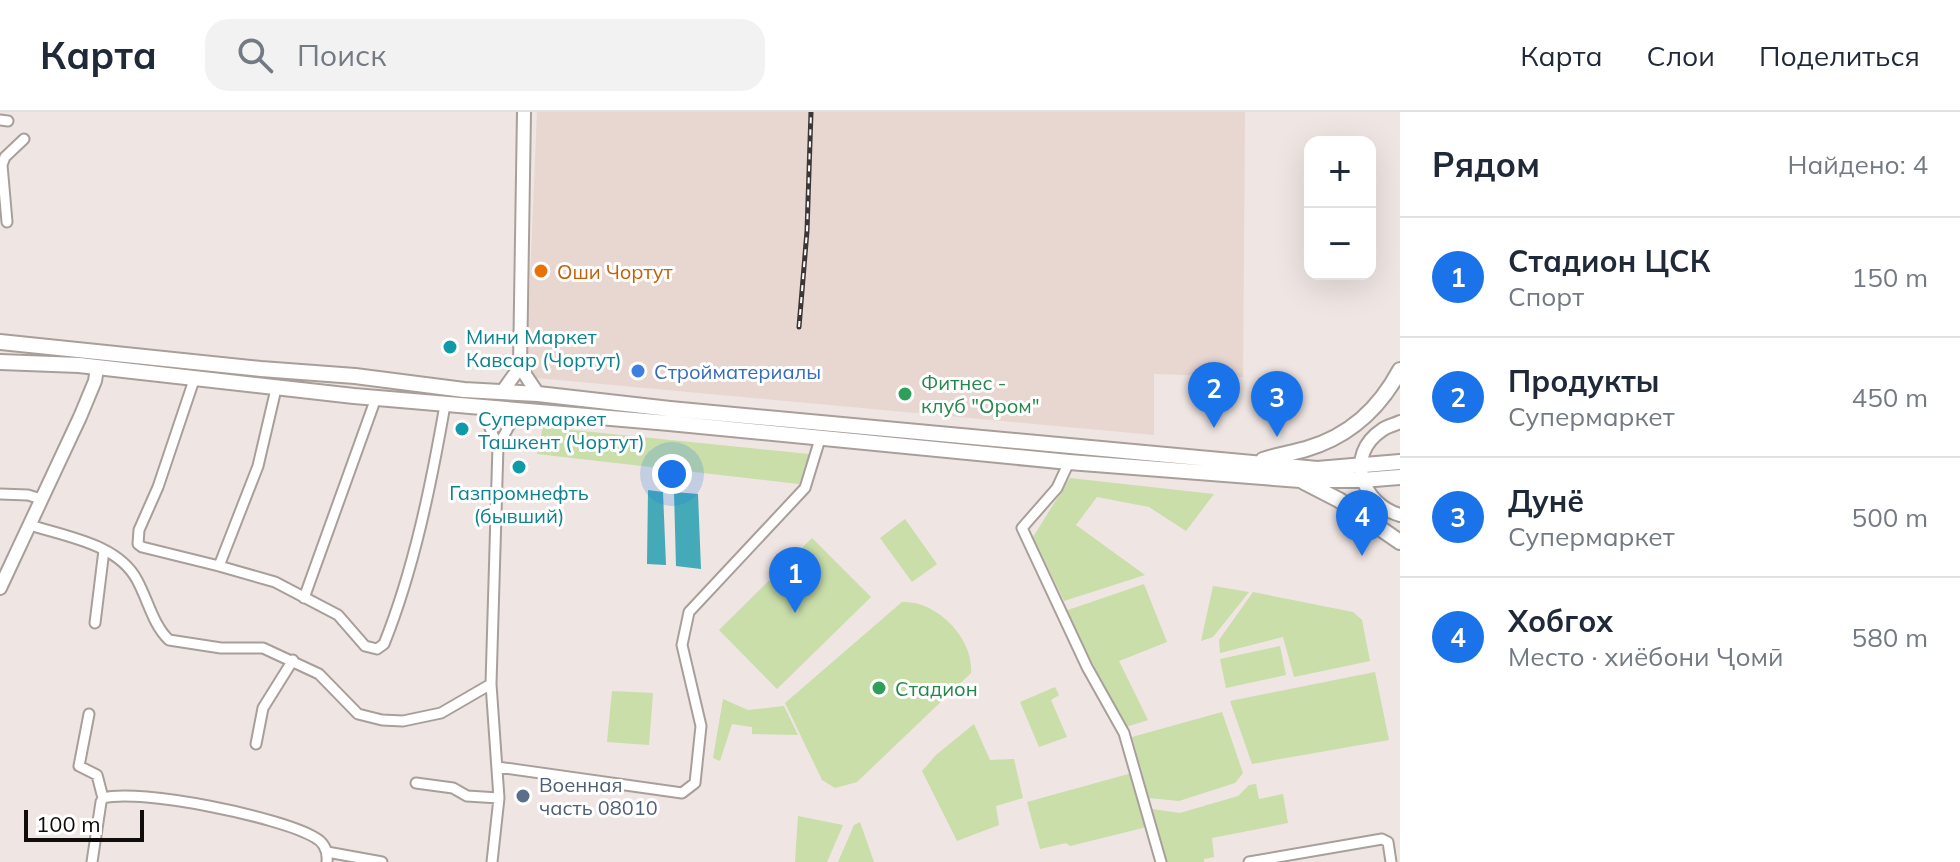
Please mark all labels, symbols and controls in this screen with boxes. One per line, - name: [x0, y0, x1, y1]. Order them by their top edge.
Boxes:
- search box: [205, 19, 765, 91]
- text: Карта: [40, 31, 157, 79]
- icon: search: [233, 33, 277, 77]
- text: Поиск: [297, 36, 386, 74]
- text: Карта: [1520, 38, 1603, 73]
- text: Слои: [1647, 38, 1715, 73]
- text: Поделиться: [1759, 38, 1920, 73]
- map controls: [1304, 136, 1376, 280]
- button: +: [1304, 136, 1376, 208]
- text: Рядом: [1432, 143, 1540, 186]
- text: Найдено: 4: [1788, 148, 1928, 181]
- button: −: [1304, 208, 1376, 280]
- text: Стадион ЦСК: [1508, 242, 1710, 280]
- place label: Оши Чортут: [557, 259, 674, 284]
- text: 1: [1450, 261, 1466, 294]
- text: 150 m: [1852, 261, 1928, 294]
- marker: Оши Чортут: [532, 262, 550, 280]
- text: Спорт: [1508, 280, 1584, 313]
- place label: Мини Маркет Кавсар (Чортут): [466, 324, 622, 372]
- marker: Мини Маркет Кавсар (Чортут): [441, 338, 459, 356]
- place label: Стройматериалы: [654, 359, 821, 384]
- marker: Стройматериалы: [629, 362, 647, 380]
- pin: 2: [1188, 362, 1240, 428]
- text: Продукты: [1508, 362, 1659, 400]
- place label: Фитнес - клуб "Ором": [921, 370, 1040, 418]
- pin: 3: [1251, 371, 1303, 437]
- text: 2: [1450, 381, 1466, 414]
- text: 450 m: [1852, 381, 1928, 414]
- marker: Фитнес - клуб "Ором": [896, 385, 914, 403]
- text: Супермаркет: [1508, 400, 1675, 433]
- place label: Супермаркет Ташкент (Чортут): [478, 406, 645, 454]
- marker: Супермаркет Ташкент (Чортут): [453, 420, 471, 438]
- your location: [652, 454, 692, 494]
- marker: Газпромнефть (бывший): [510, 458, 528, 476]
- place label: Газпромнефть (бывший): [449, 480, 589, 528]
- text: Дунё: [1508, 482, 1584, 520]
- pin: 4: [1336, 490, 1388, 556]
- text: 3: [1450, 501, 1466, 534]
- text: 500 m: [1852, 501, 1928, 534]
- text: Супермаркет: [1508, 520, 1675, 553]
- pin: 1: [769, 547, 821, 613]
- text: Хобгох: [1508, 602, 1613, 640]
- text: 4: [1450, 621, 1466, 654]
- text: 580 m: [1852, 621, 1928, 654]
- text: Место · хиёбони Ҷомӣ: [1508, 640, 1784, 673]
- place label: Стадион: [895, 676, 978, 701]
- marker: Стадион: [870, 679, 888, 697]
- place label: Военная часть 08010: [539, 772, 658, 820]
- marker: Военная часть 08010: [514, 787, 532, 805]
- scale bar: [24, 806, 144, 842]
- text: 100 m: [36, 810, 101, 838]

